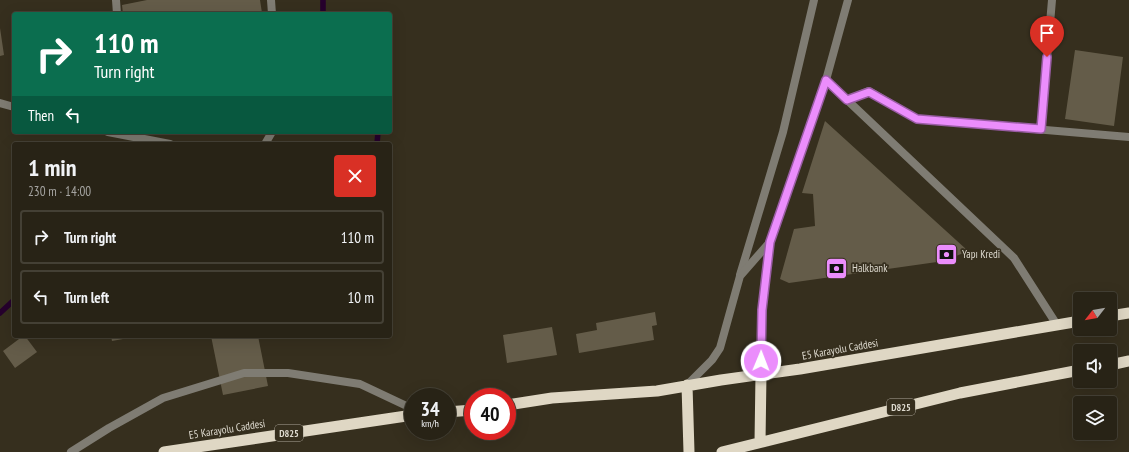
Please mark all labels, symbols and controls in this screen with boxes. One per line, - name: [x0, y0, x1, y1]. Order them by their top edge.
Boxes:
- pin: [1030, 16, 1064, 57]
- icon: arrive: [1036, 22, 1058, 44]
- text: 110 m: [94, 24, 158, 61]
- icon: right: [28, 28, 80, 80]
- text: Turn right: [94, 60, 154, 83]
- icon: left: [62, 104, 84, 126]
- text: Then: [28, 106, 54, 125]
- text: 1 min: [28, 152, 76, 183]
- button: close: [334, 155, 376, 197]
- text: 230 m · 14:00: [28, 183, 91, 200]
- icon: right: [30, 226, 52, 248]
- text: Turn right: [64, 228, 116, 247]
- text: 110 m: [341, 228, 374, 247]
- bank icon: Yapı Kredi: [934, 241, 960, 267]
- place label: Yapı Kredi: [962, 247, 1000, 261]
- bank icon: Halkbank: [824, 255, 850, 281]
- place label: Halkbank: [852, 261, 888, 275]
- icon: left: [30, 286, 52, 308]
- text: Turn left: [64, 288, 109, 307]
- text: 10 m: [348, 288, 374, 307]
- north arrow: [1073, 292, 1117, 336]
- map controls: [1073, 292, 1117, 440]
- street label: E5 Karayolu Caddesi: [801, 335, 879, 363]
- position arrow: [740, 340, 782, 382]
- button: sound: [1073, 344, 1117, 388]
- speed limit sign: 40: [464, 388, 516, 440]
- text: 34: [420, 396, 440, 422]
- button: layers: [1073, 396, 1117, 440]
- road number: D825: [887, 399, 915, 415]
- street label: E5 Karayolu Caddesi: [188, 416, 266, 442]
- text: km/h: [421, 417, 439, 430]
- road number: D825: [275, 425, 303, 441]

